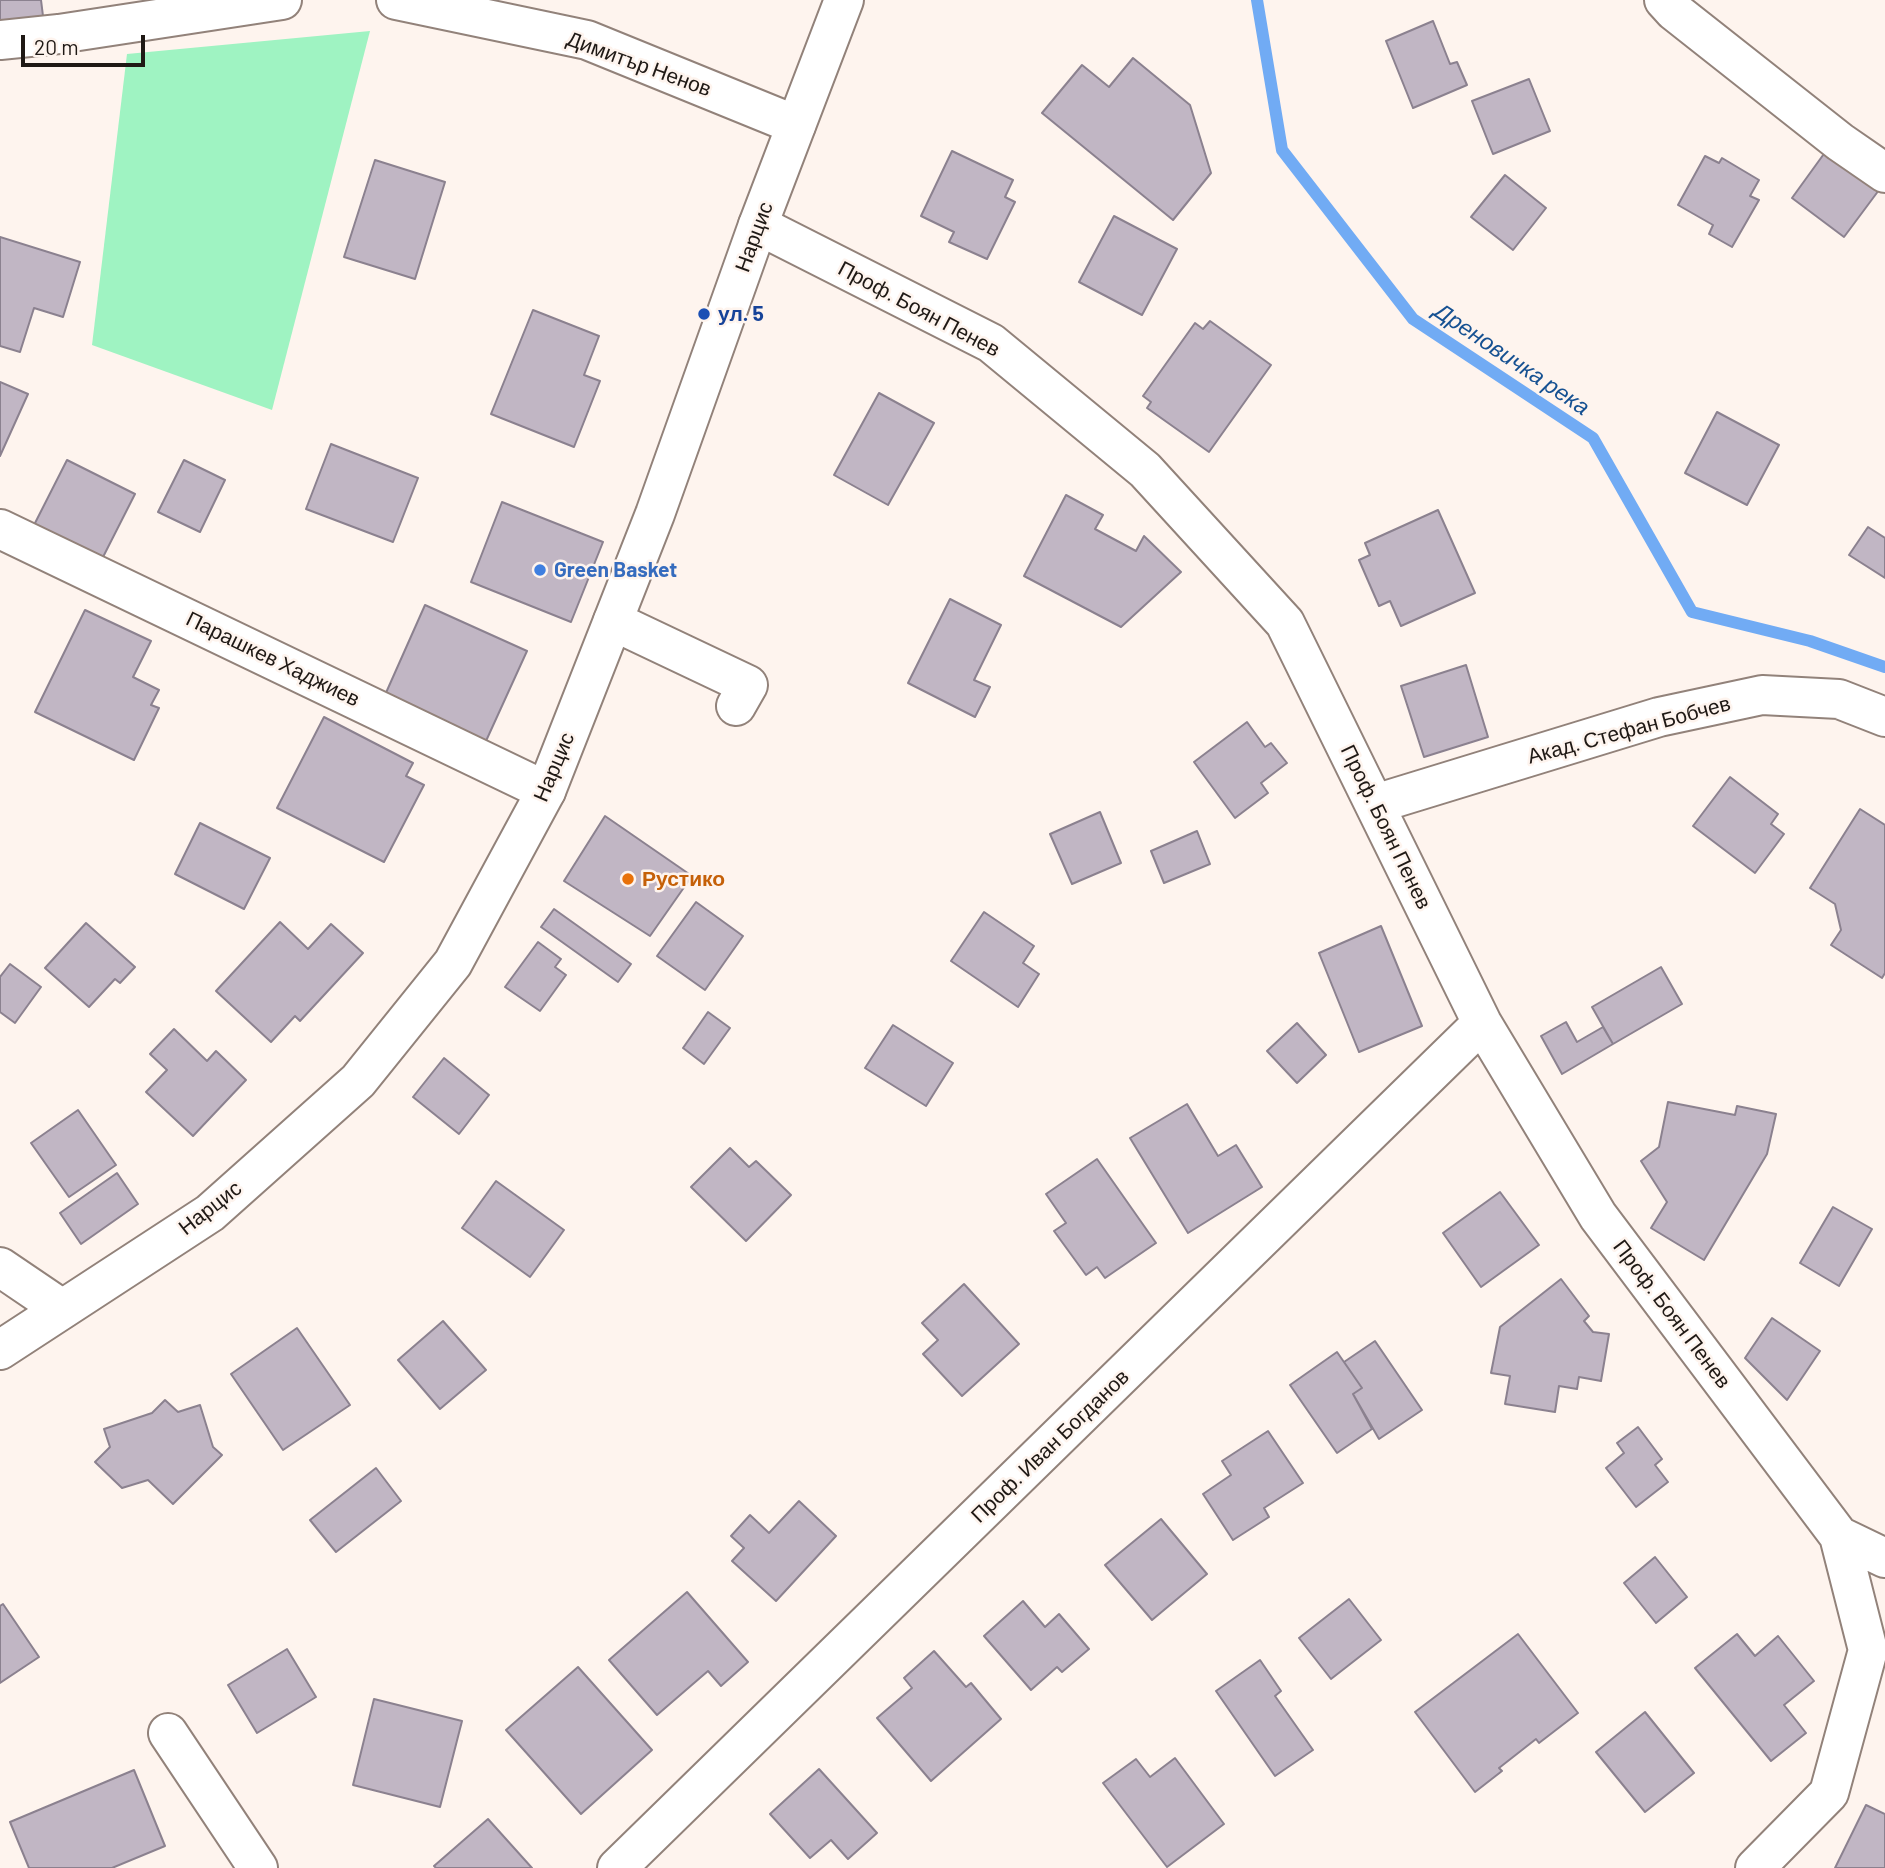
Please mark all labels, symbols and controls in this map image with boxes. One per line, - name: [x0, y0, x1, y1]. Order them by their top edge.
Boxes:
- scale bar: [24, 21, 149, 65]
- street label: Димитър Ненов: [563, 26, 715, 102]
- text: 20 m: [34, 34, 79, 59]
- street label: Нарцис: [730, 198, 778, 276]
- street label: Проф. Боян Пенев: [834, 256, 1004, 362]
- water label: Дреновичка река: [1429, 297, 1595, 421]
- place label: ул. 5: [718, 301, 764, 327]
- marker: ул. 5: [696, 306, 712, 322]
- place label: Green Basket: [554, 557, 677, 583]
- marker: Green Basket: [532, 562, 548, 578]
- street label: Парашкев Хаджиев: [182, 606, 364, 712]
- street label: Акад. Стефан Бобчев: [1525, 691, 1733, 769]
- street label: Нарцис: [528, 729, 580, 805]
- street label: Проф. Боян Пенев: [1335, 741, 1437, 913]
- place label: Рустико: [642, 866, 725, 892]
- marker: Рустико: [620, 871, 636, 887]
- street label: Нарцис: [174, 1176, 246, 1240]
- street label: Проф. Боян Пенев: [1608, 1235, 1736, 1393]
- street label: Проф. Иван Богданов: [966, 1364, 1134, 1528]

